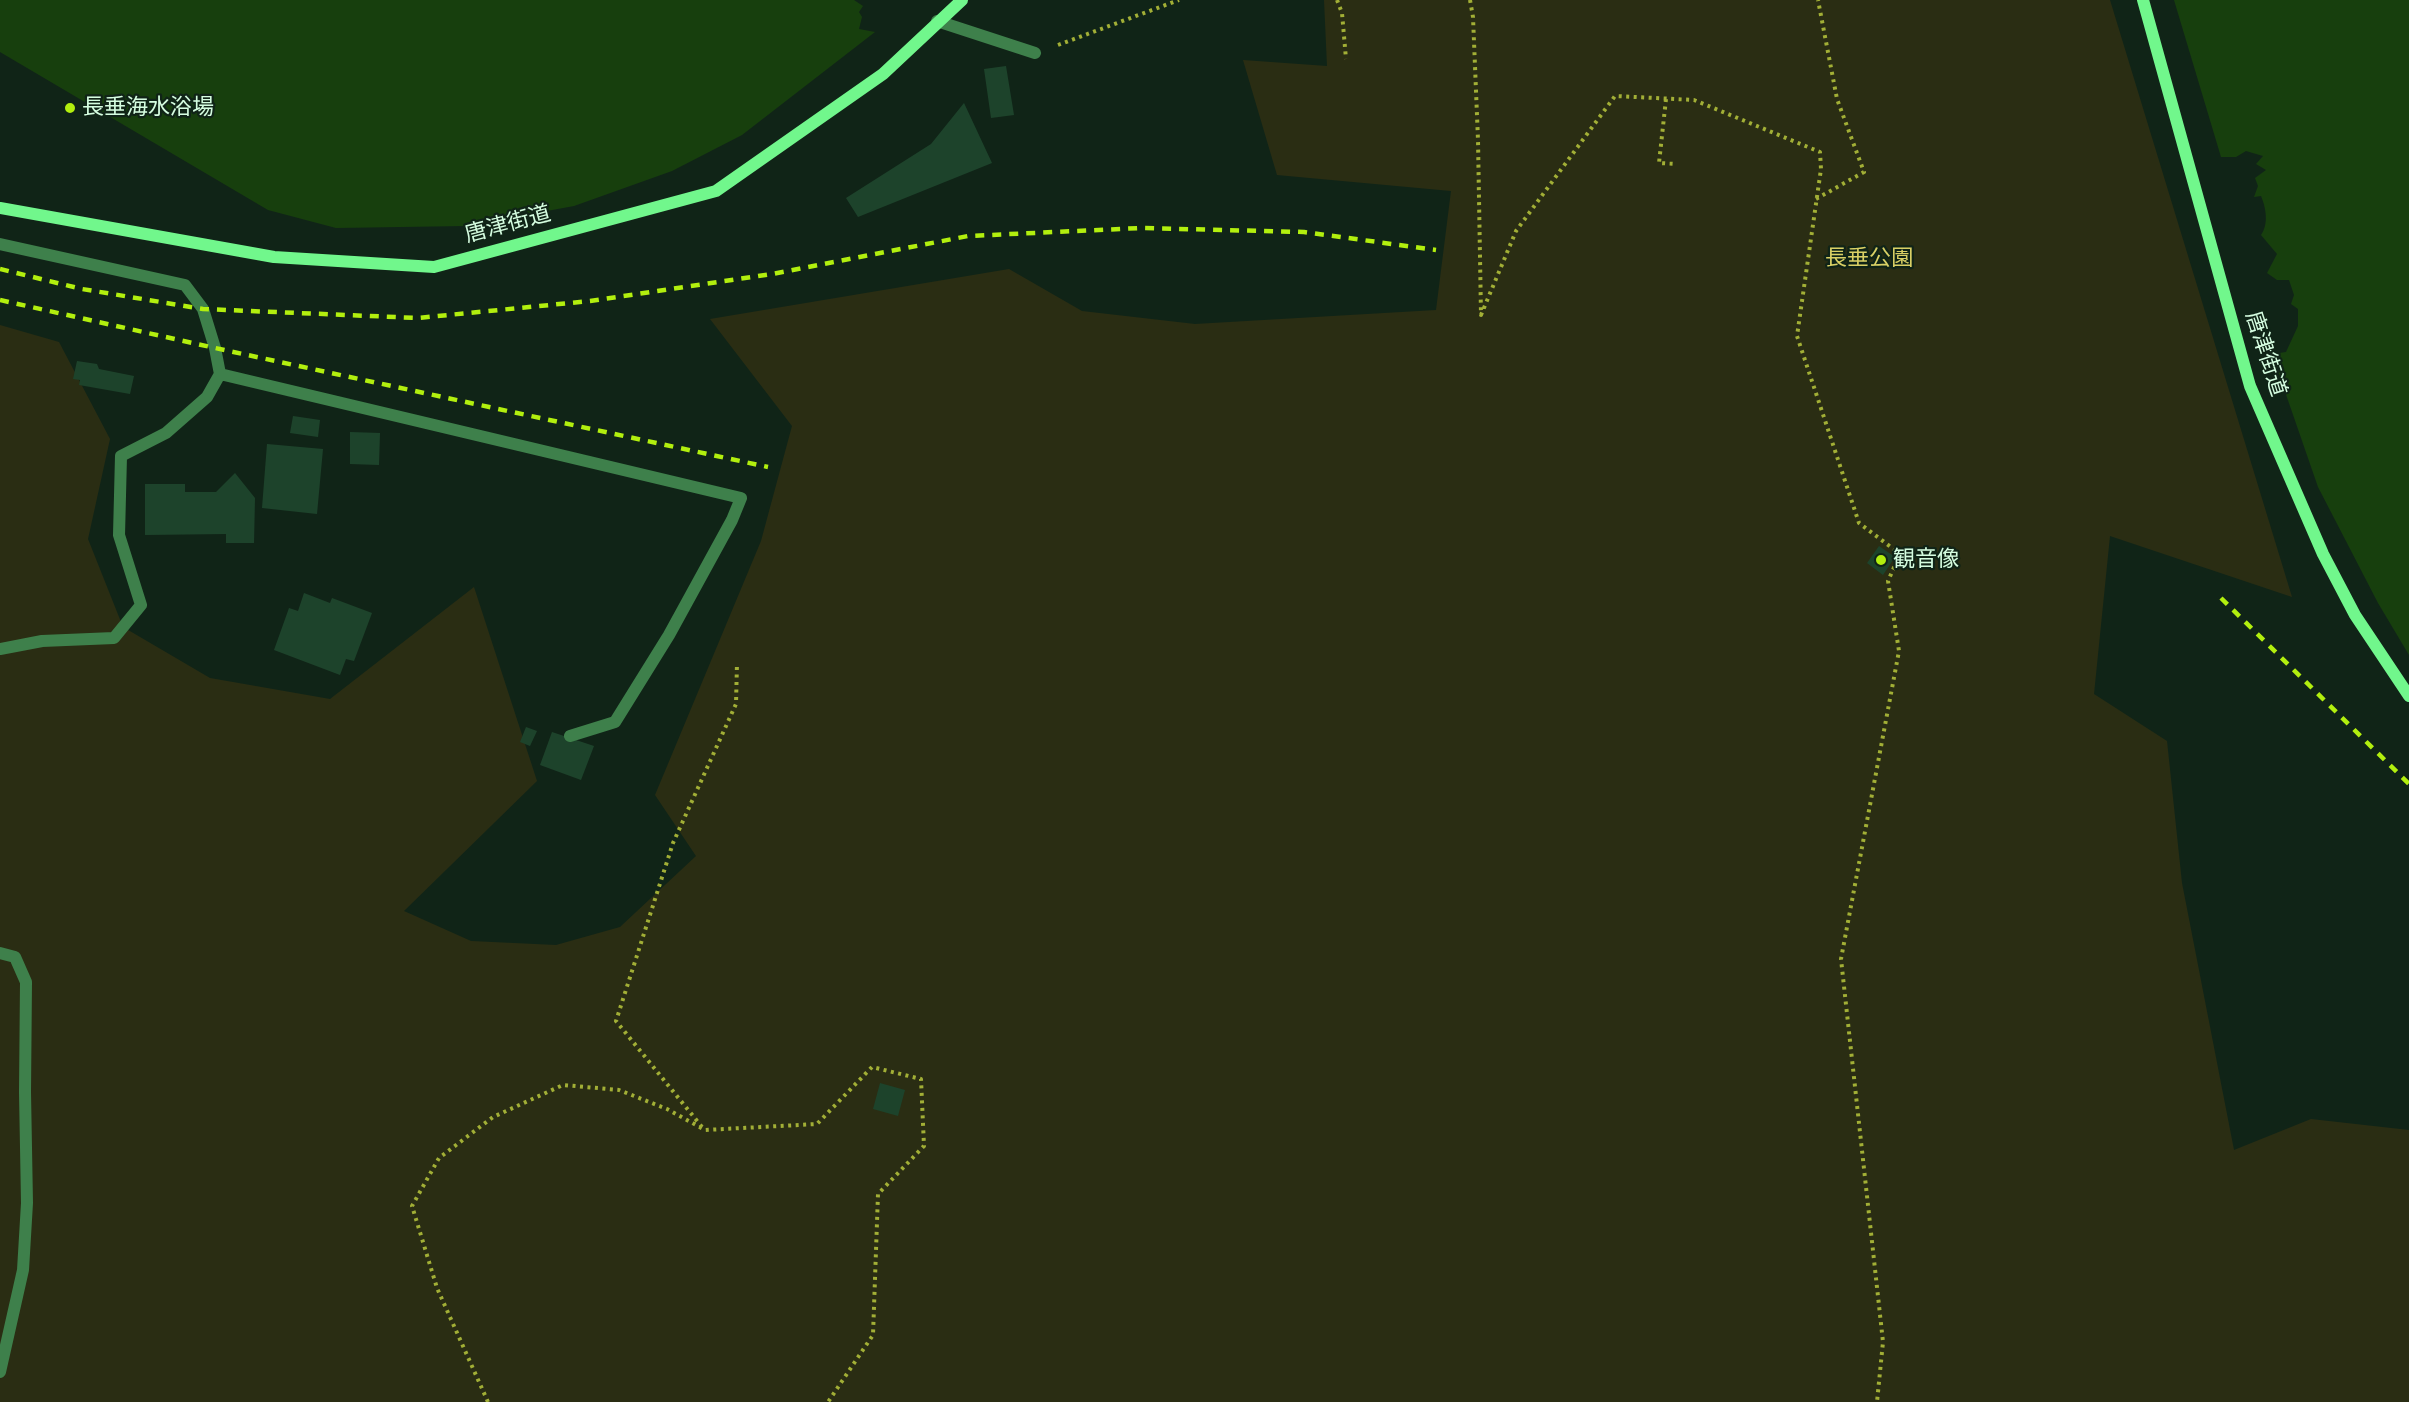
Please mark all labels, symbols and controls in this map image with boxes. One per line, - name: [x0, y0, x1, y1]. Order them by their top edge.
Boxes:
- place label: 長垂海水浴場: [82, 95, 214, 121]
- marker: 長垂海水浴場: [63, 101, 77, 115]
- street label: 唐津街道: [462, 201, 554, 249]
- park label: 長垂公園: [1825, 246, 1913, 272]
- street label: 唐津街道: [2239, 308, 2291, 400]
- place label: 観音像: [1893, 547, 1959, 573]
- marker: 観音像: [1874, 553, 1888, 567]

